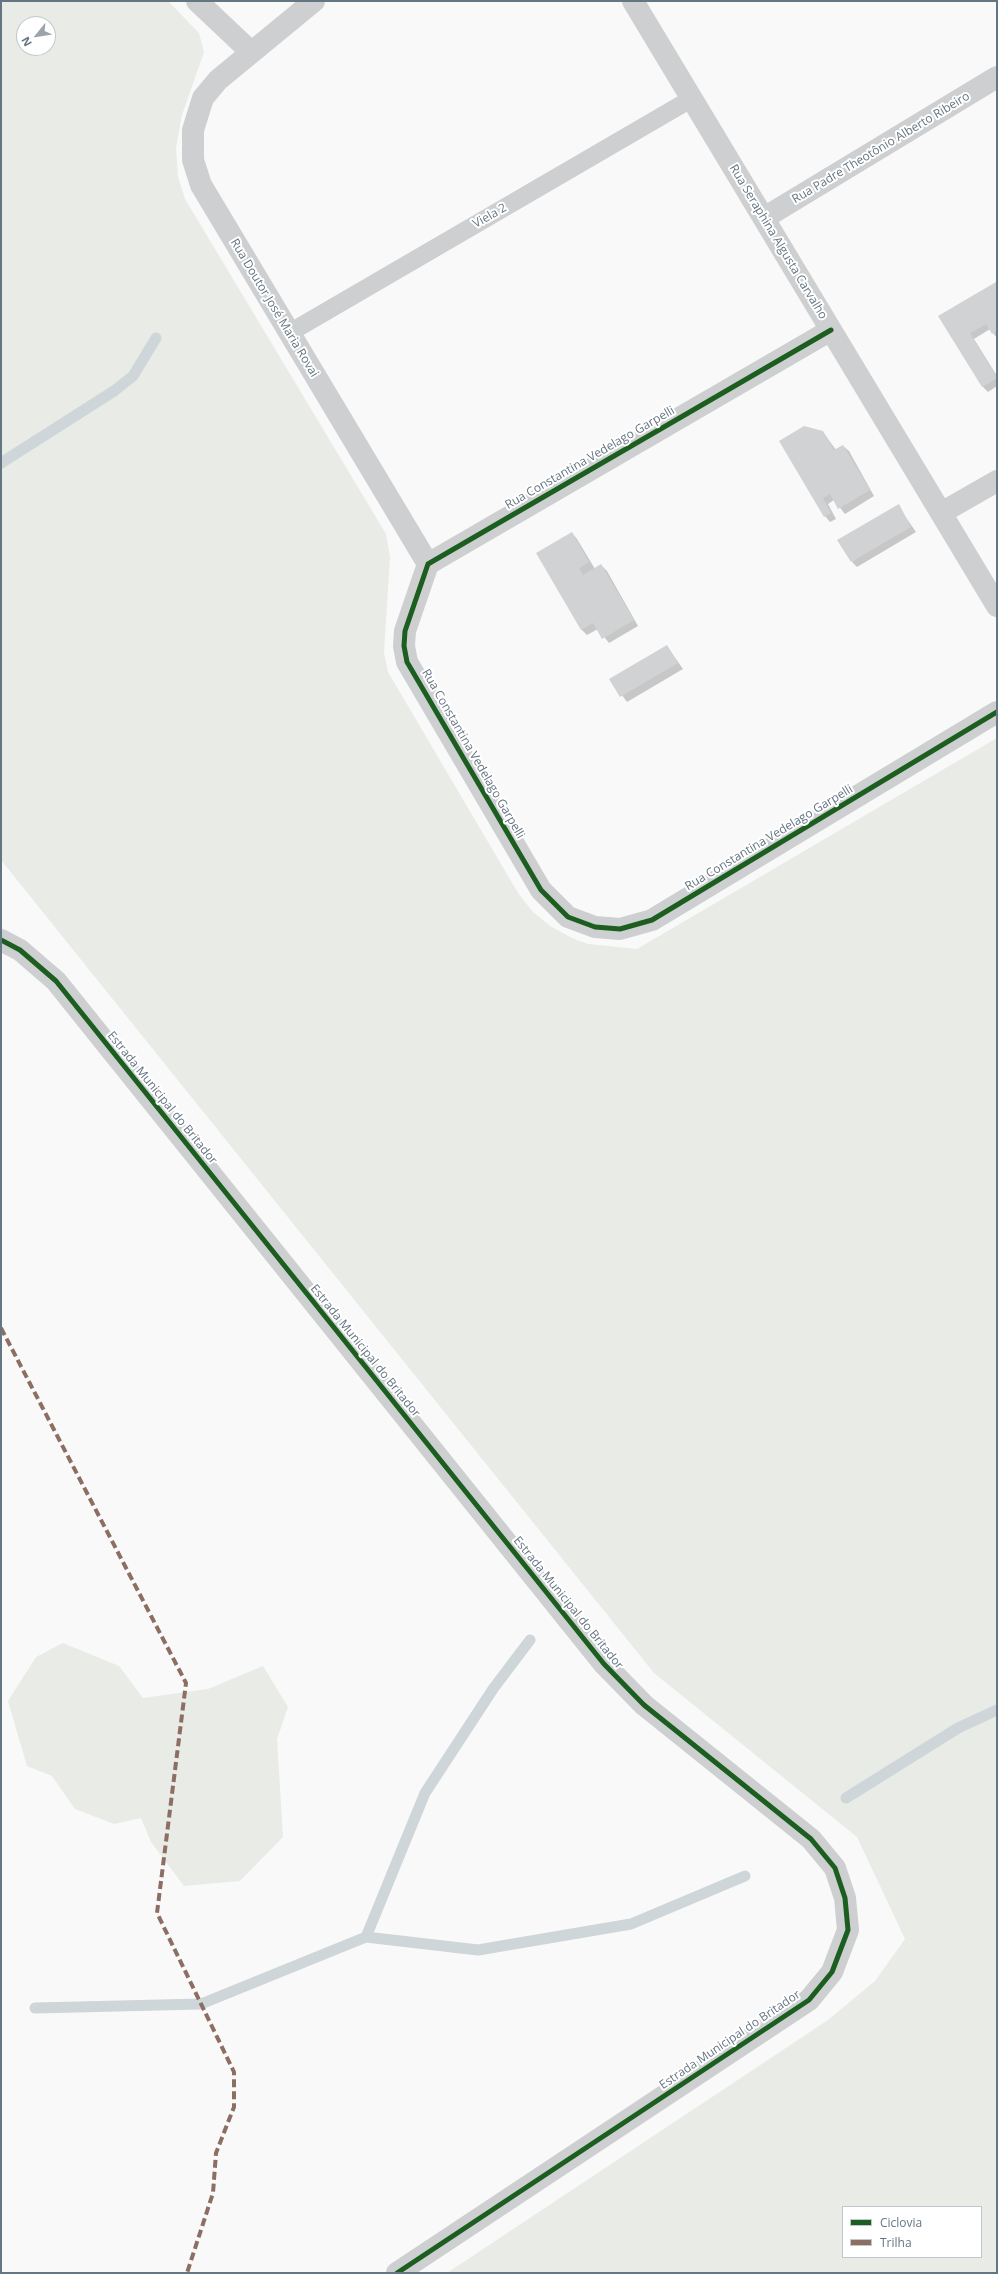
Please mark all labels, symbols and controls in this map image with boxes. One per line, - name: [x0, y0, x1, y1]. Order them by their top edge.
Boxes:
- north arrow: [16, 16, 56, 56]
- text: N: [17, 34, 35, 49]
- street label: Rua Padre Theotônio Alberto Ribeiro: [790, 89, 972, 207]
- street label: Rua Seraphina Algusta Carvalho: [726, 162, 830, 322]
- street label: Viela 2: [471, 201, 509, 231]
- street label: Rua Doutor José Maria Rovai: [227, 236, 321, 380]
- street label: Rua Constantina Vedelago Garpelli: [503, 403, 677, 513]
- street label: Rua Constantina Vedelago Garpelli: [418, 667, 528, 841]
- street label: Rua Constantina Vedelago Garpelli: [683, 782, 855, 894]
- street label: Estrada Municipal do Britador: [104, 1029, 220, 1167]
- street label: Estrada Municipal do Britador: [307, 1282, 423, 1420]
- street label: Estrada Municipal do Britador: [510, 1534, 626, 1672]
- street label: Estrada Municipal do Britador: [657, 1987, 803, 2093]
- legend: [842, 2206, 982, 2258]
- text: Ciclovia: [880, 2214, 922, 2231]
- text: Trilha: [880, 2234, 912, 2251]

